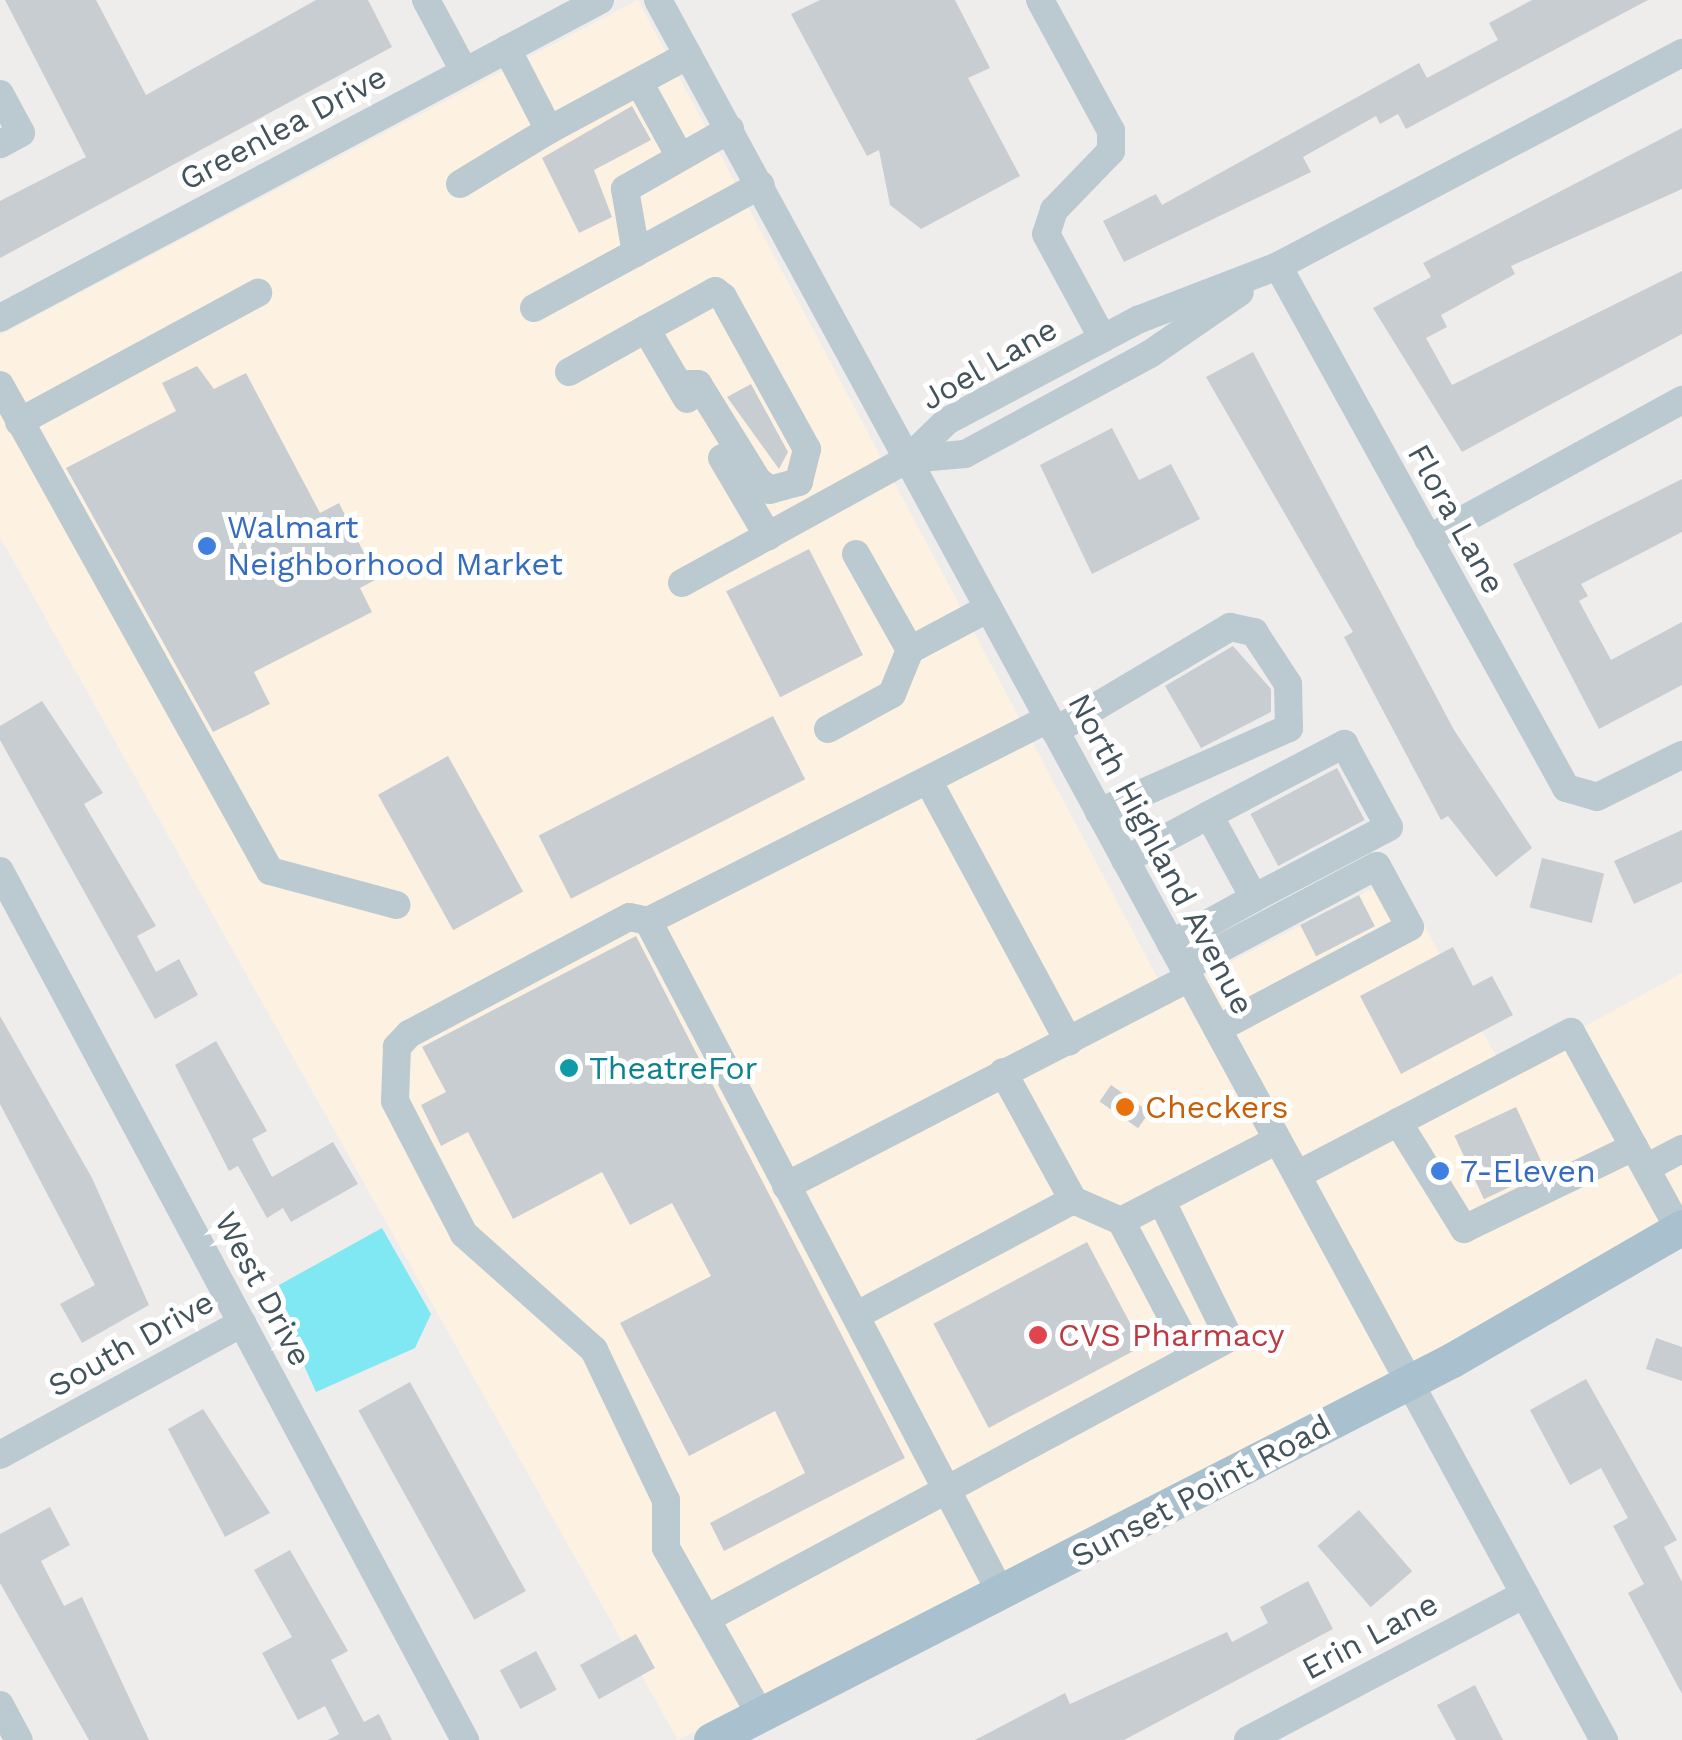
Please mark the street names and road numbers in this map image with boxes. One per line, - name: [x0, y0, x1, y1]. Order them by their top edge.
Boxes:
- street label: Greenlea Drive: [173, 57, 393, 199]
- street label: Joel Lane: [914, 309, 1064, 419]
- street label: Flora Lane: [1399, 437, 1513, 601]
- street label: North Highland Avenue: [1060, 686, 1262, 1022]
- street label: West Drive: [206, 1205, 320, 1373]
- street label: South Drive: [42, 1283, 220, 1405]
- street label: Sunset Point Road: [1065, 1406, 1337, 1576]
- street label: Erin Lane: [1296, 1584, 1444, 1688]

